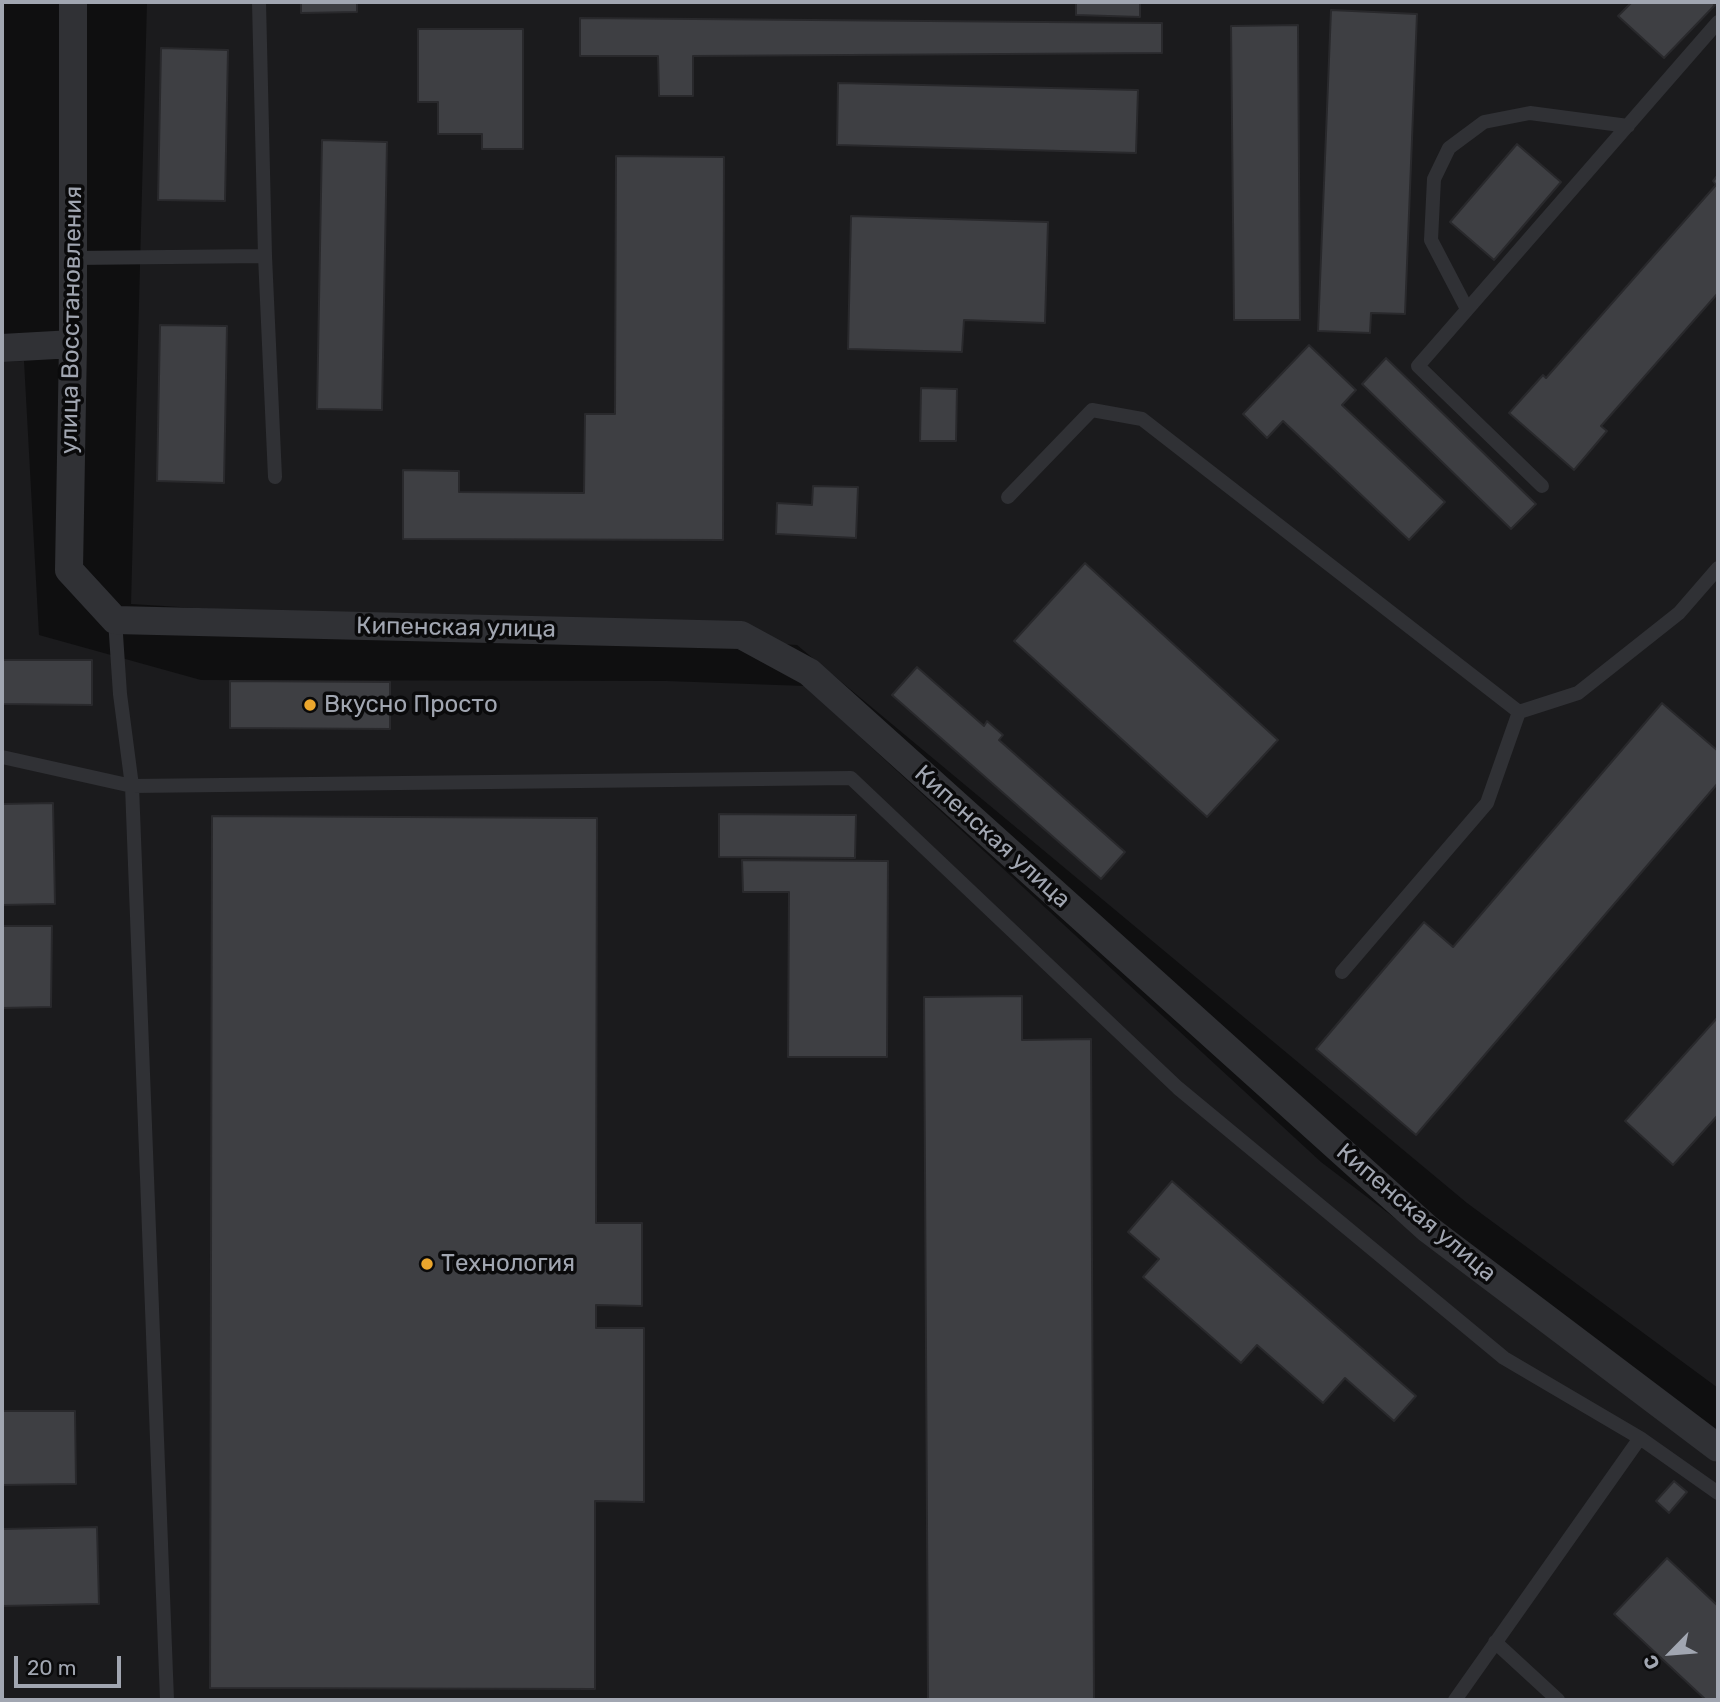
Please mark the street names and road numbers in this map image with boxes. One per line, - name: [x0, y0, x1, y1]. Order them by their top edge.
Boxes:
- street label: улица Восстановления: [55, 186, 89, 454]
- street label: Кипенская улица: [356, 612, 556, 644]
- street label: Кипенская улица: [908, 760, 1076, 914]
- street label: Кипенская улица: [1330, 1138, 1502, 1288]

